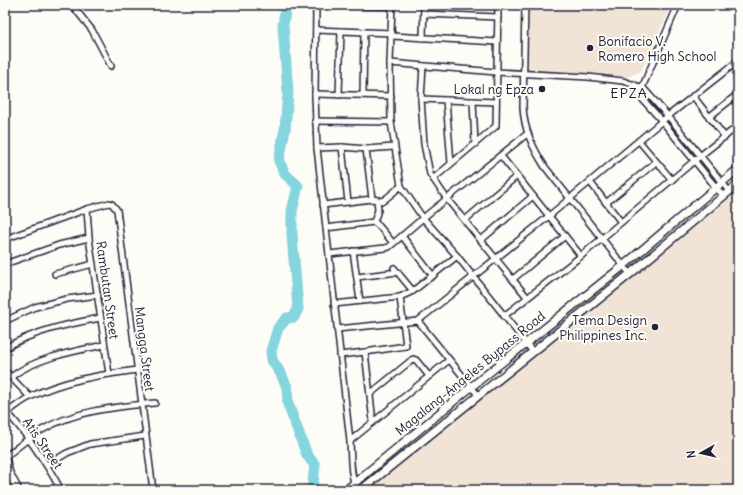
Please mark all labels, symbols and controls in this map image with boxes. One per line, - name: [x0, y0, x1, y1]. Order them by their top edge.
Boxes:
- place label: Bonifacio V. Romero High School: [598, 33, 716, 65]
- marker: Bonifacio V. Romero High School: [585, 43, 595, 53]
- place label: Lokal ng Epza: [454, 81, 534, 98]
- marker: Lokal ng Epza: [537, 84, 547, 94]
- district label: EPZA: [610, 84, 648, 102]
- street label: Rambutan Street: [92, 240, 123, 341]
- street label: Mangga Street: [131, 306, 158, 393]
- street label: Magalang-Angeles Bypass Road: [392, 307, 549, 439]
- place label: Tema Design Philippines Inc.: [559, 312, 647, 344]
- marker: Tema Design Philippines Inc.: [650, 322, 660, 332]
- street label: Atis Street: [19, 414, 67, 473]
- north arrow: [681, 433, 721, 473]
- text: N: [684, 450, 699, 459]

